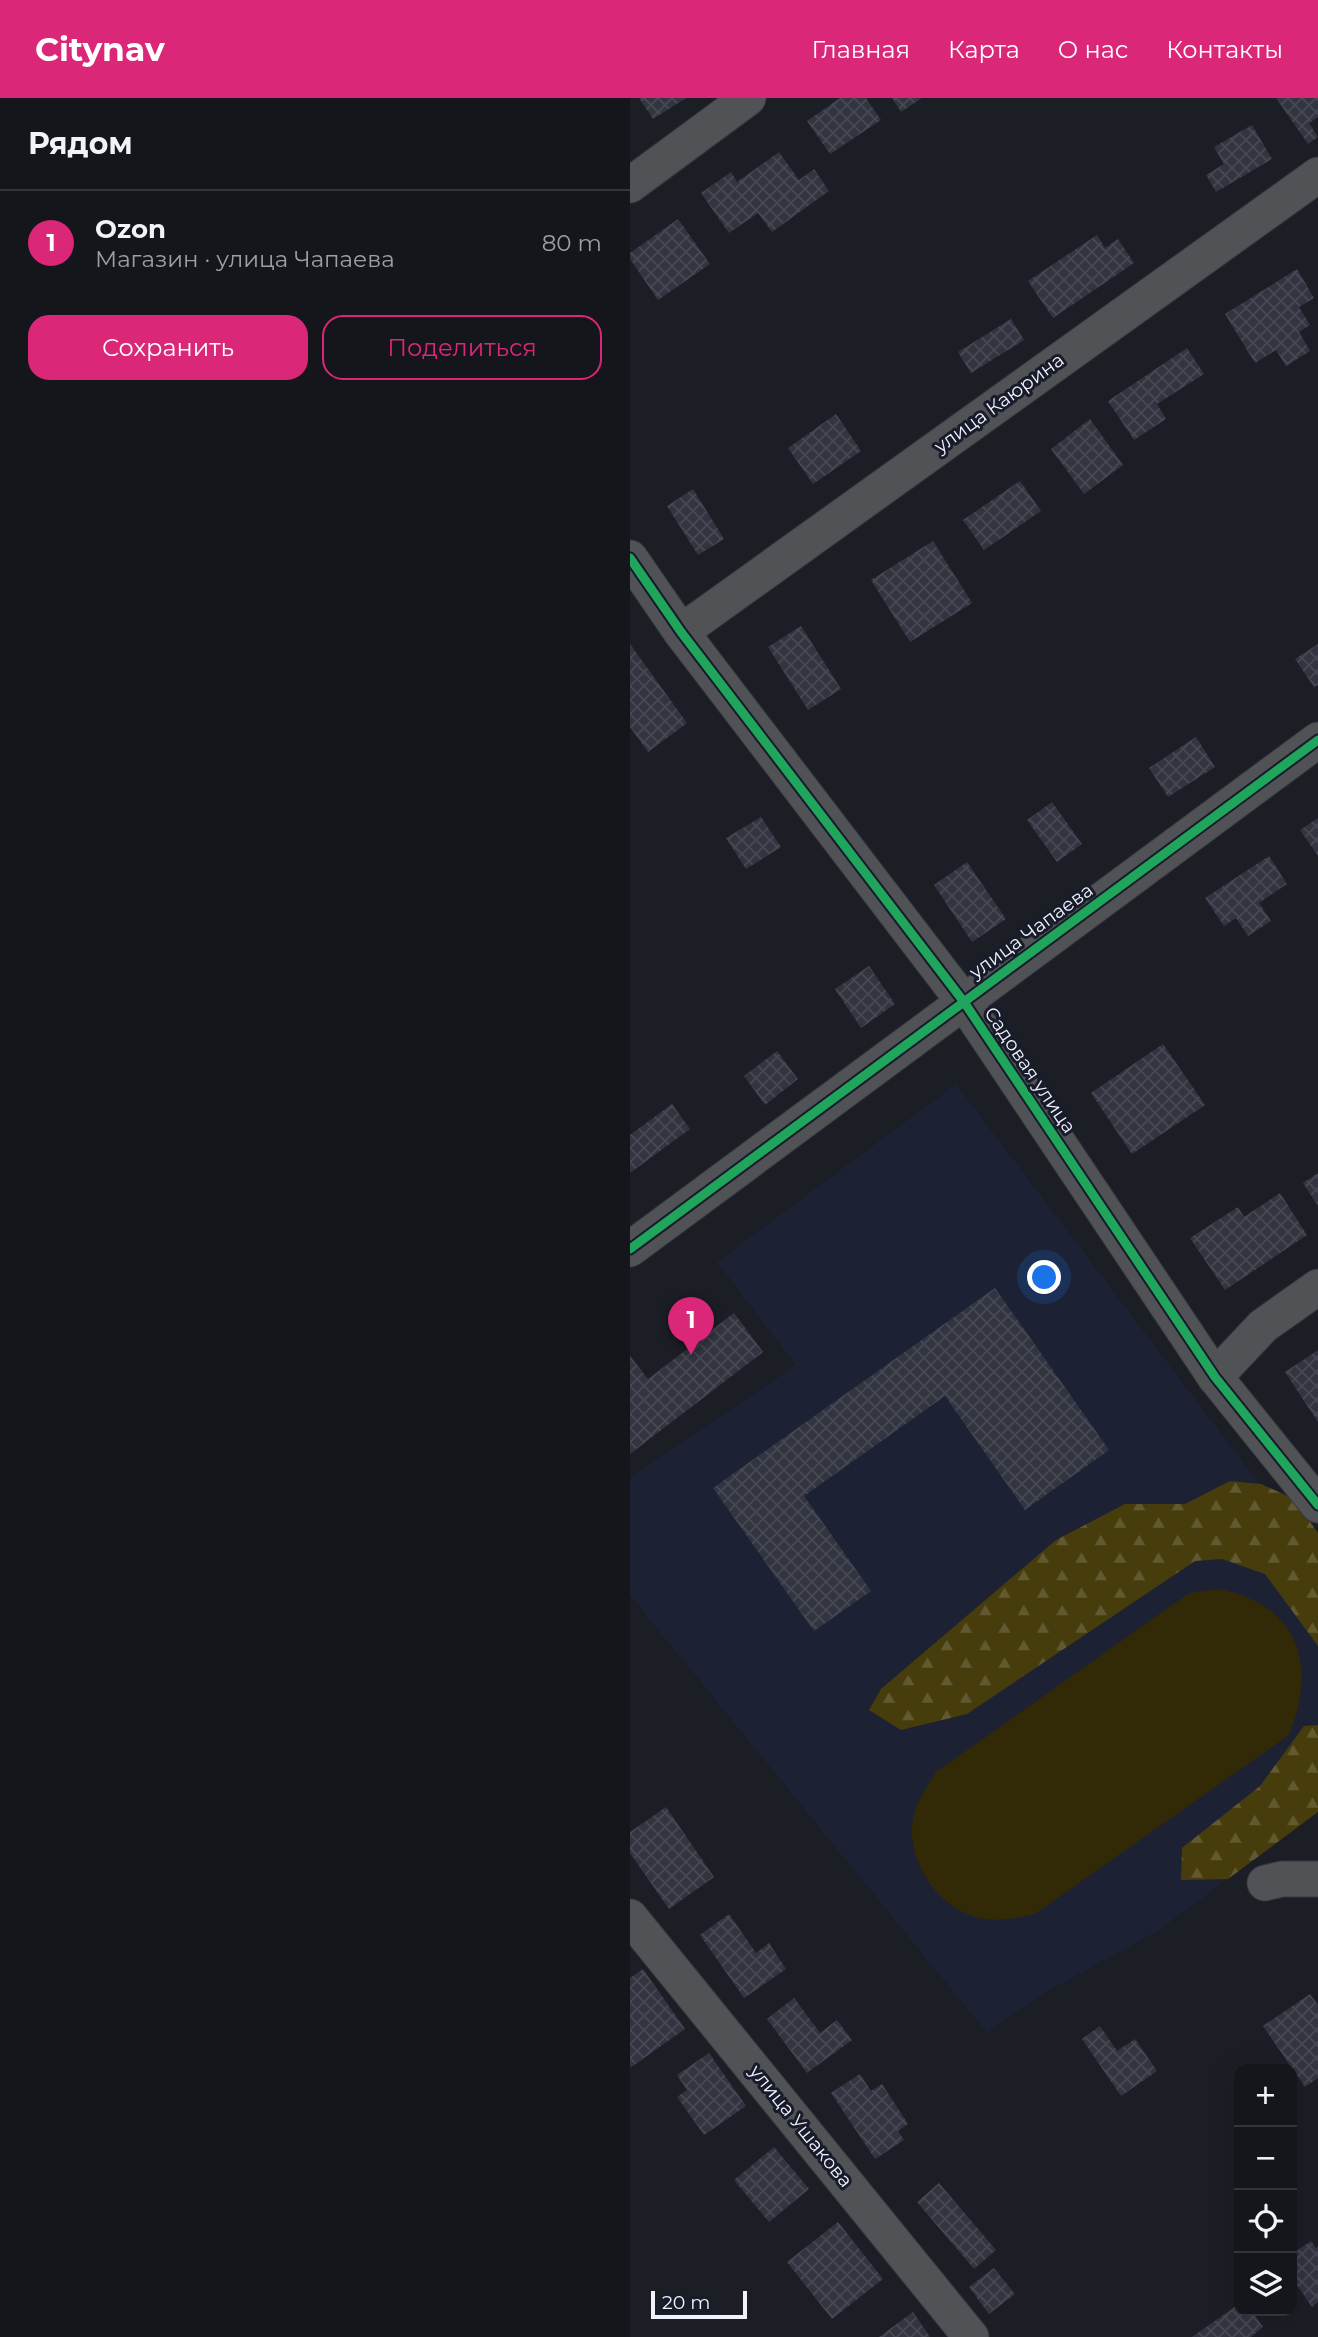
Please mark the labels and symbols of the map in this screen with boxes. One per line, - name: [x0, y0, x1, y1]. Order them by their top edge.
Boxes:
- street label: улица Каюрина: [929, 348, 1068, 458]
- street label: улица Чапаева: [964, 878, 1097, 984]
- street label: Садовая улица: [979, 1002, 1081, 1138]
- your location: [1027, 1260, 1061, 1294]
- pin: 1: [668, 1297, 714, 1355]
- street label: улица Ушакова: [744, 2059, 857, 2192]
- scale bar: [651, 2288, 747, 2320]

